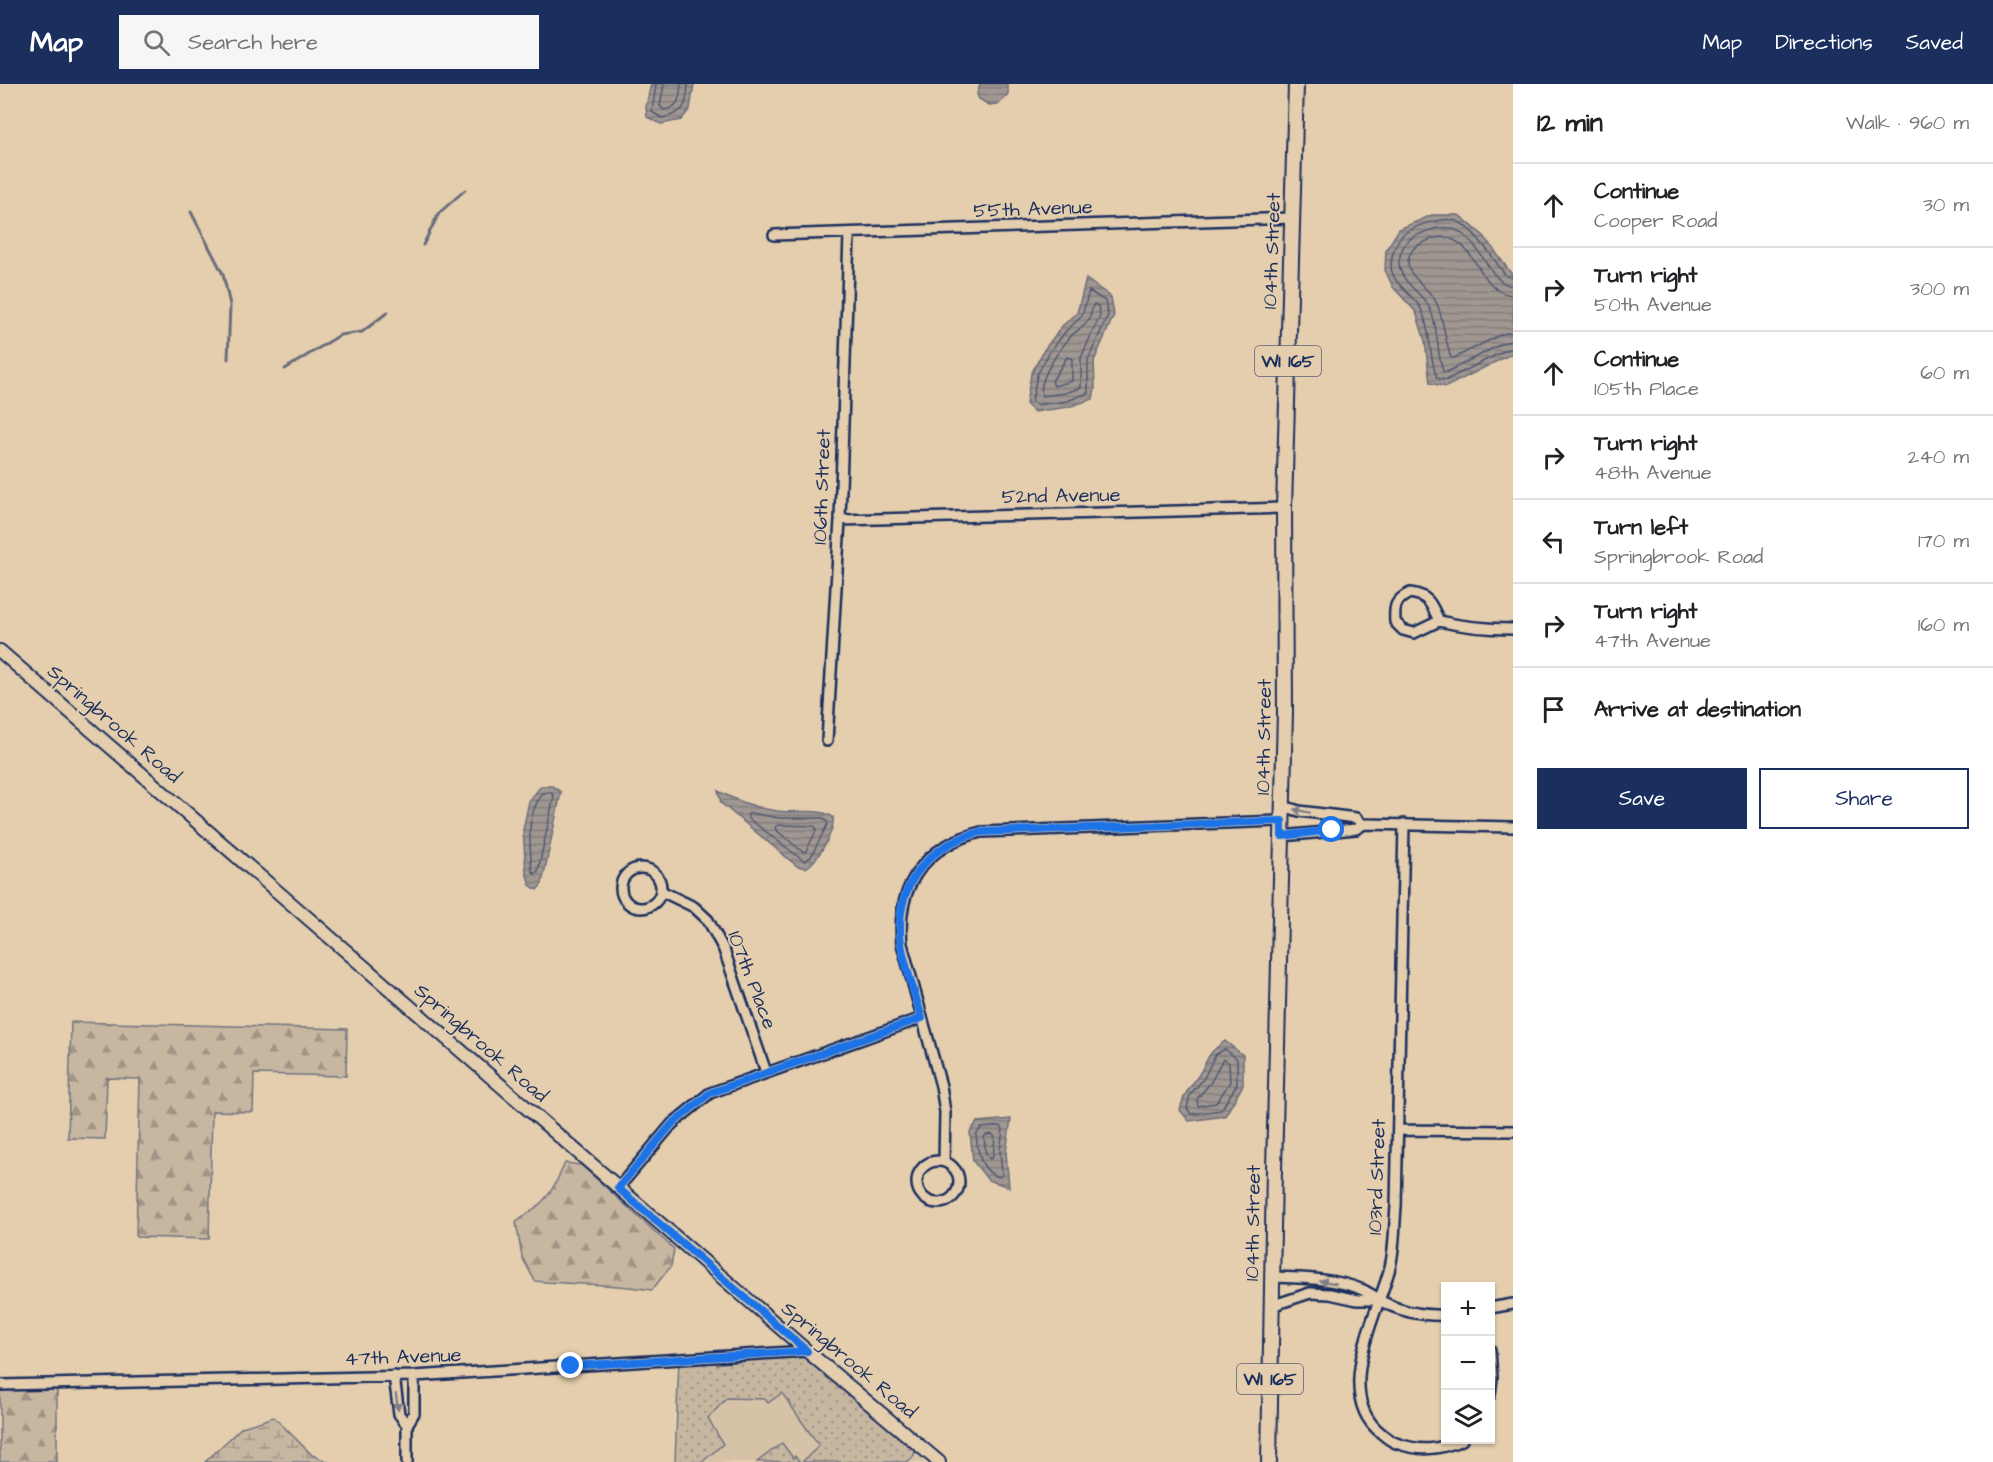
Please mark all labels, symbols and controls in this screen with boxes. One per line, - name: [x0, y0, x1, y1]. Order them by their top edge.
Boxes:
- search box: [119, 15, 539, 69]
- text: Map: [30, 23, 83, 62]
- icon: search: [140, 26, 173, 59]
- text: Search here: [188, 27, 318, 58]
- text: Map: [1702, 28, 1742, 57]
- text: Directions: [1775, 28, 1873, 57]
- text: Saved: [1906, 28, 1963, 57]
- text: 12 min: [1537, 105, 1603, 141]
- text: Walk · 960 m: [1846, 109, 1969, 137]
- text: Continue: [1594, 176, 1679, 207]
- icon: ahead: [1537, 189, 1570, 222]
- text: 30 m: [1923, 191, 1969, 219]
- street label: 104th Street: [1256, 192, 1288, 310]
- street label: 55th Avenue: [973, 193, 1093, 225]
- text: Cooper Road: [1594, 207, 1718, 235]
- text: Turn right: [1594, 260, 1697, 291]
- icon: right: [1537, 273, 1570, 306]
- text: 300 m: [1910, 275, 1969, 303]
- text: 50th Avenue: [1594, 291, 1712, 319]
- text: Continue: [1594, 344, 1679, 375]
- road number: WI 165: [1255, 346, 1321, 376]
- icon: ahead: [1537, 357, 1570, 390]
- text: 60 m: [1920, 359, 1969, 387]
- text: 105th Place: [1594, 375, 1699, 403]
- text: Turn right: [1594, 428, 1697, 459]
- street label: 106th Street: [806, 429, 838, 545]
- icon: right: [1537, 441, 1570, 474]
- text: 240 m: [1908, 443, 1969, 471]
- text: 48th Avenue: [1594, 459, 1712, 487]
- street label: 52nd Avenue: [1001, 481, 1121, 511]
- text: Turn left: [1594, 512, 1688, 543]
- icon: left: [1537, 525, 1570, 558]
- text: 170 m: [1918, 527, 1969, 555]
- text: Springbrook Road: [1594, 543, 1763, 571]
- text: Turn right: [1594, 596, 1697, 627]
- icon: right: [1537, 609, 1570, 642]
- text: 160 m: [1918, 611, 1969, 639]
- text: 47th Avenue: [1594, 627, 1711, 655]
- street label: Springbrook Road: [40, 658, 187, 791]
- street label: 104th Street: [1249, 679, 1279, 795]
- icon: arrive: [1537, 693, 1570, 726]
- text: Arrive at destination: [1594, 694, 1801, 725]
- button: Save: [1537, 768, 1747, 829]
- button: Share: [1759, 768, 1969, 829]
- one-way arrow: [1293, 806, 1312, 815]
- route start: [1318, 816, 1344, 842]
- street label: 107th Place: [720, 927, 784, 1033]
- street label: Springbrook Road: [407, 977, 554, 1110]
- street label: 103rd Street: [1361, 1118, 1393, 1236]
- street label: 104th Street: [1238, 1165, 1268, 1281]
- one-way arrow: [1318, 1277, 1337, 1286]
- map controls: [1441, 1282, 1495, 1444]
- button: +: [1441, 1282, 1495, 1336]
- street label: Springbrook Road: [774, 1295, 923, 1426]
- button: −: [1441, 1336, 1495, 1390]
- street label: 47th Avenue: [344, 1341, 462, 1373]
- route end: [557, 1352, 583, 1378]
- road number: WI 165: [1237, 1364, 1303, 1394]
- button: layers: [1441, 1390, 1495, 1444]
- one-way arrow: [393, 1392, 402, 1411]

